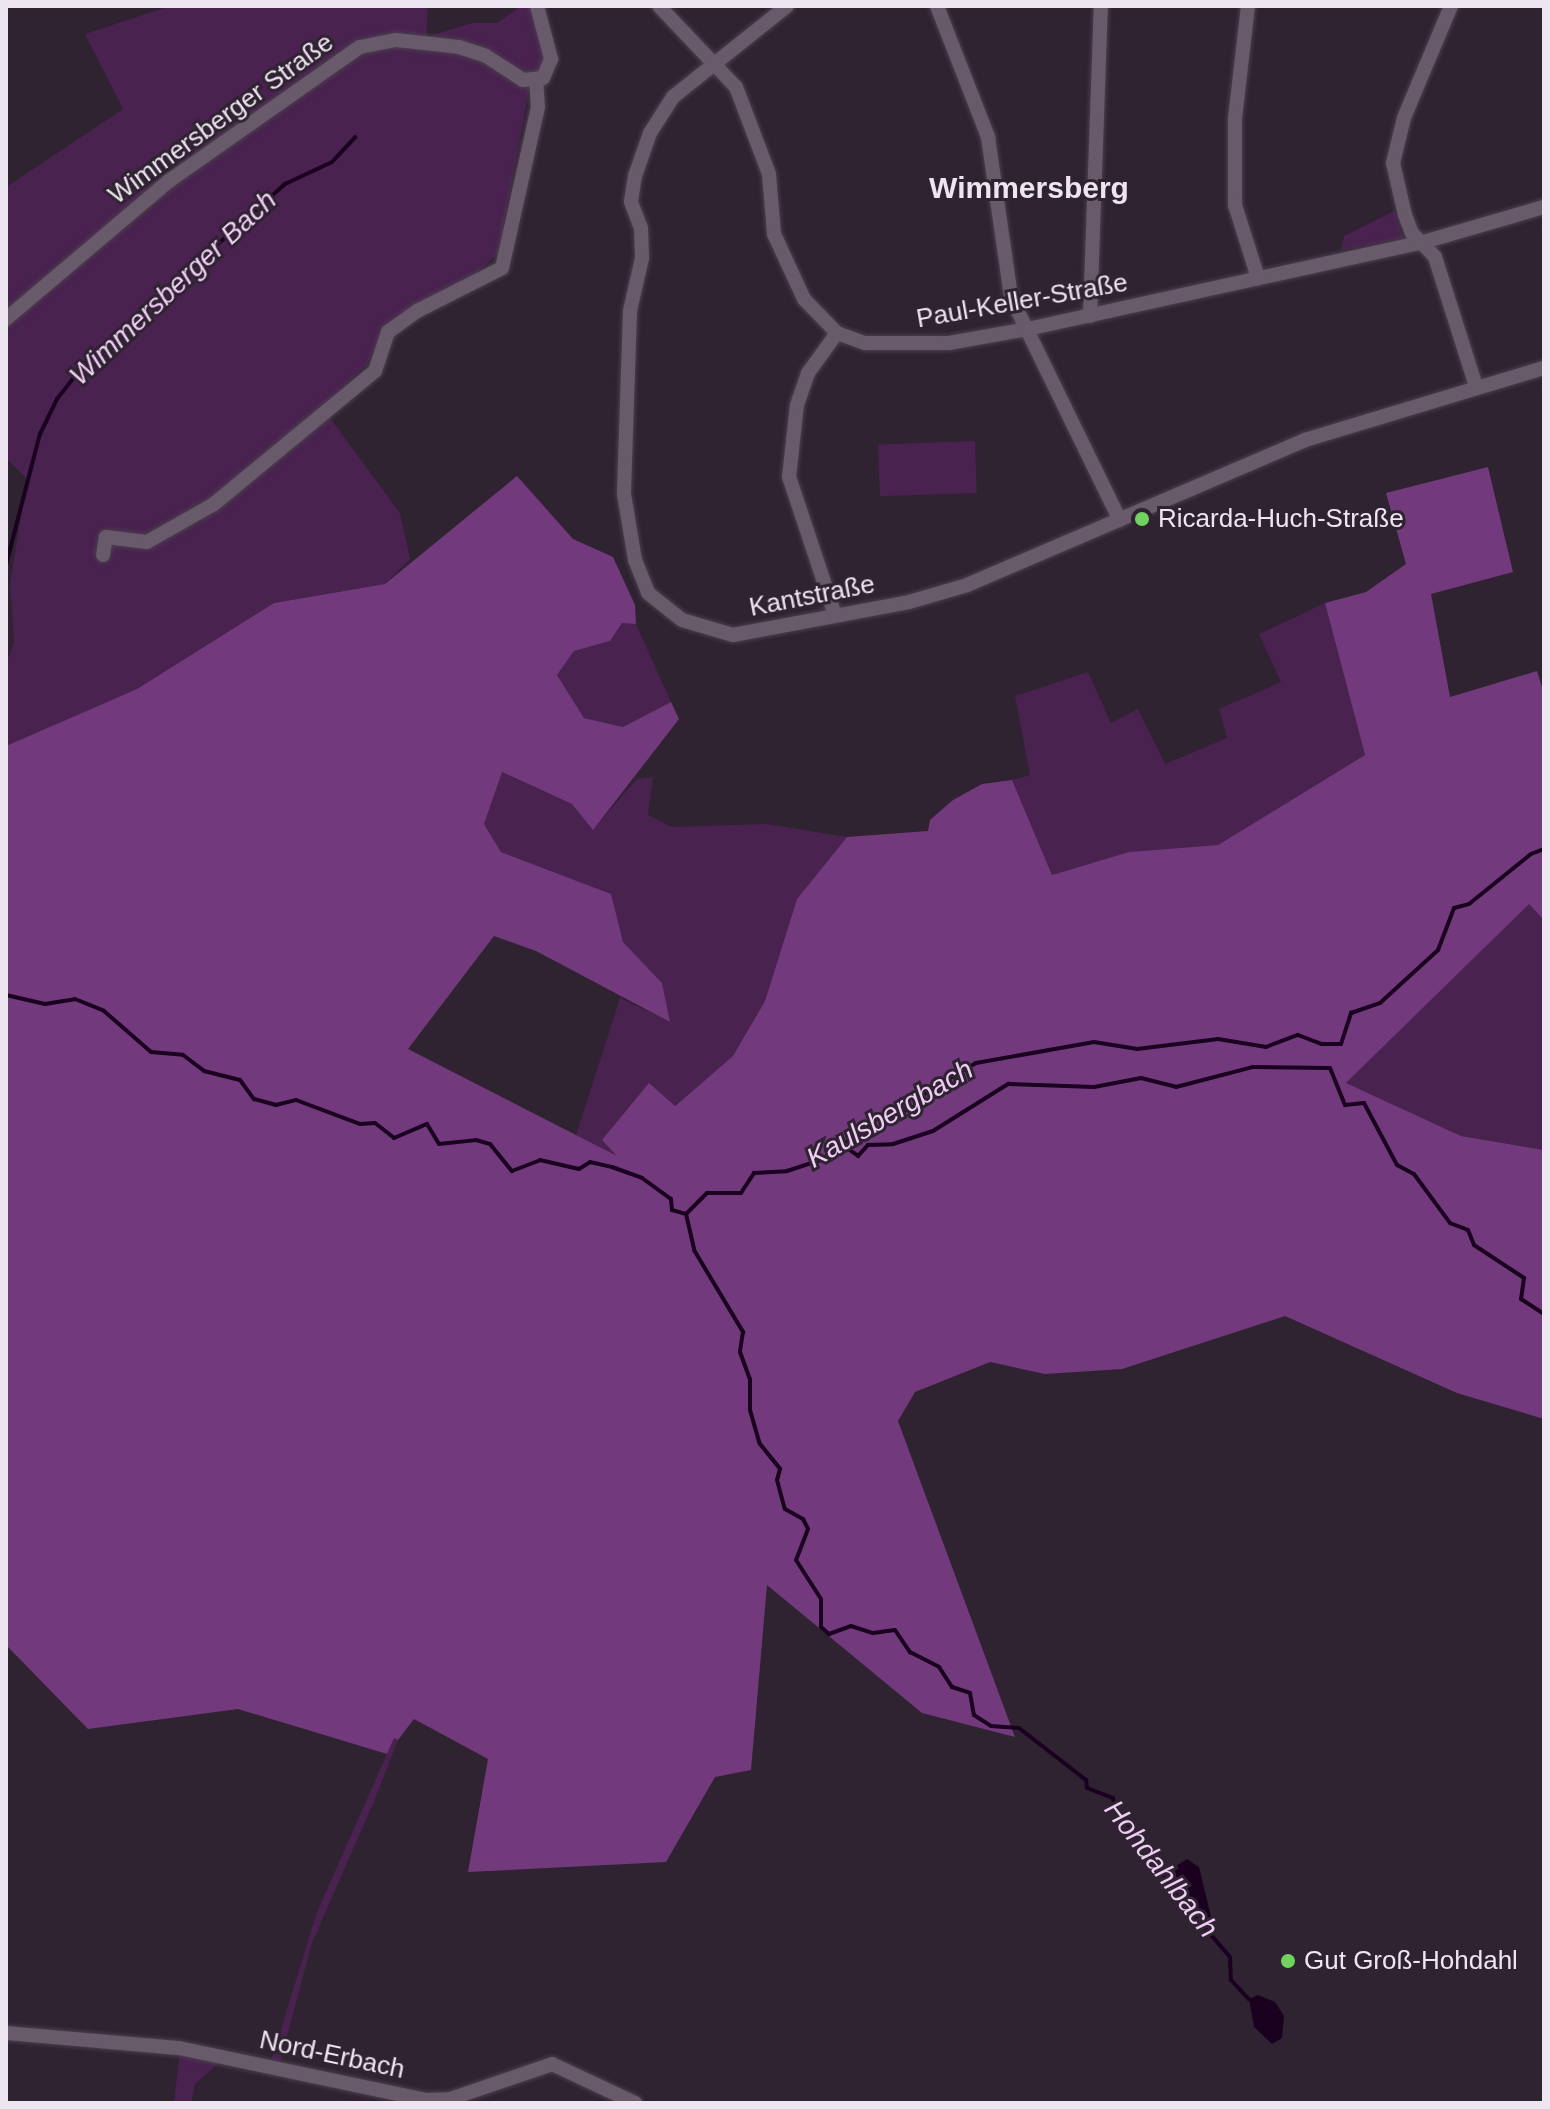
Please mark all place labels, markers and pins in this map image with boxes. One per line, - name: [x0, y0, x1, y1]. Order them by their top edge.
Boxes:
- place label: Ricarda-Huch-Straße: [1158, 503, 1404, 535]
- marker: Ricarda-Huch-Straße: [1133, 510, 1151, 528]
- place label: Gut Groß-Hohdahl: [1304, 1945, 1518, 1977]
- marker: Gut Groß-Hohdahl: [1279, 1952, 1297, 1970]

